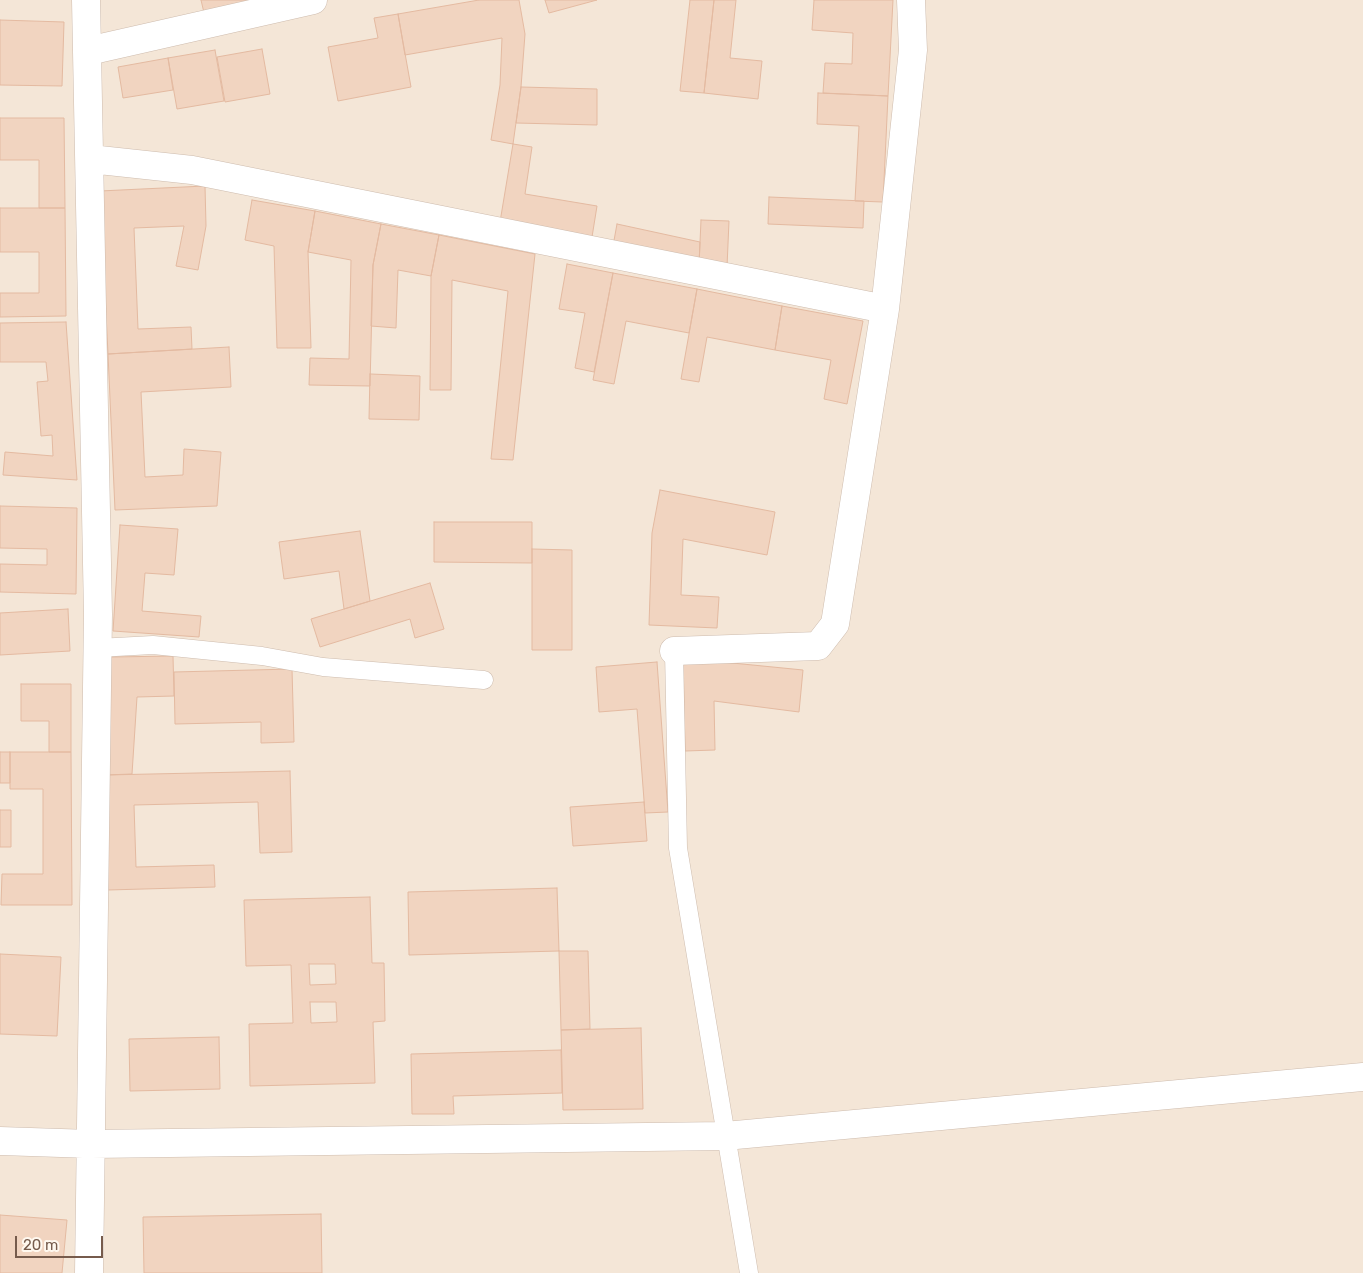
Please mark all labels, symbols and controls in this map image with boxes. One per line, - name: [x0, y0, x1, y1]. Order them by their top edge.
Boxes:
- scale bar: [18, 1226, 105, 1258]
- text: 20 m: [23, 1236, 58, 1254]

